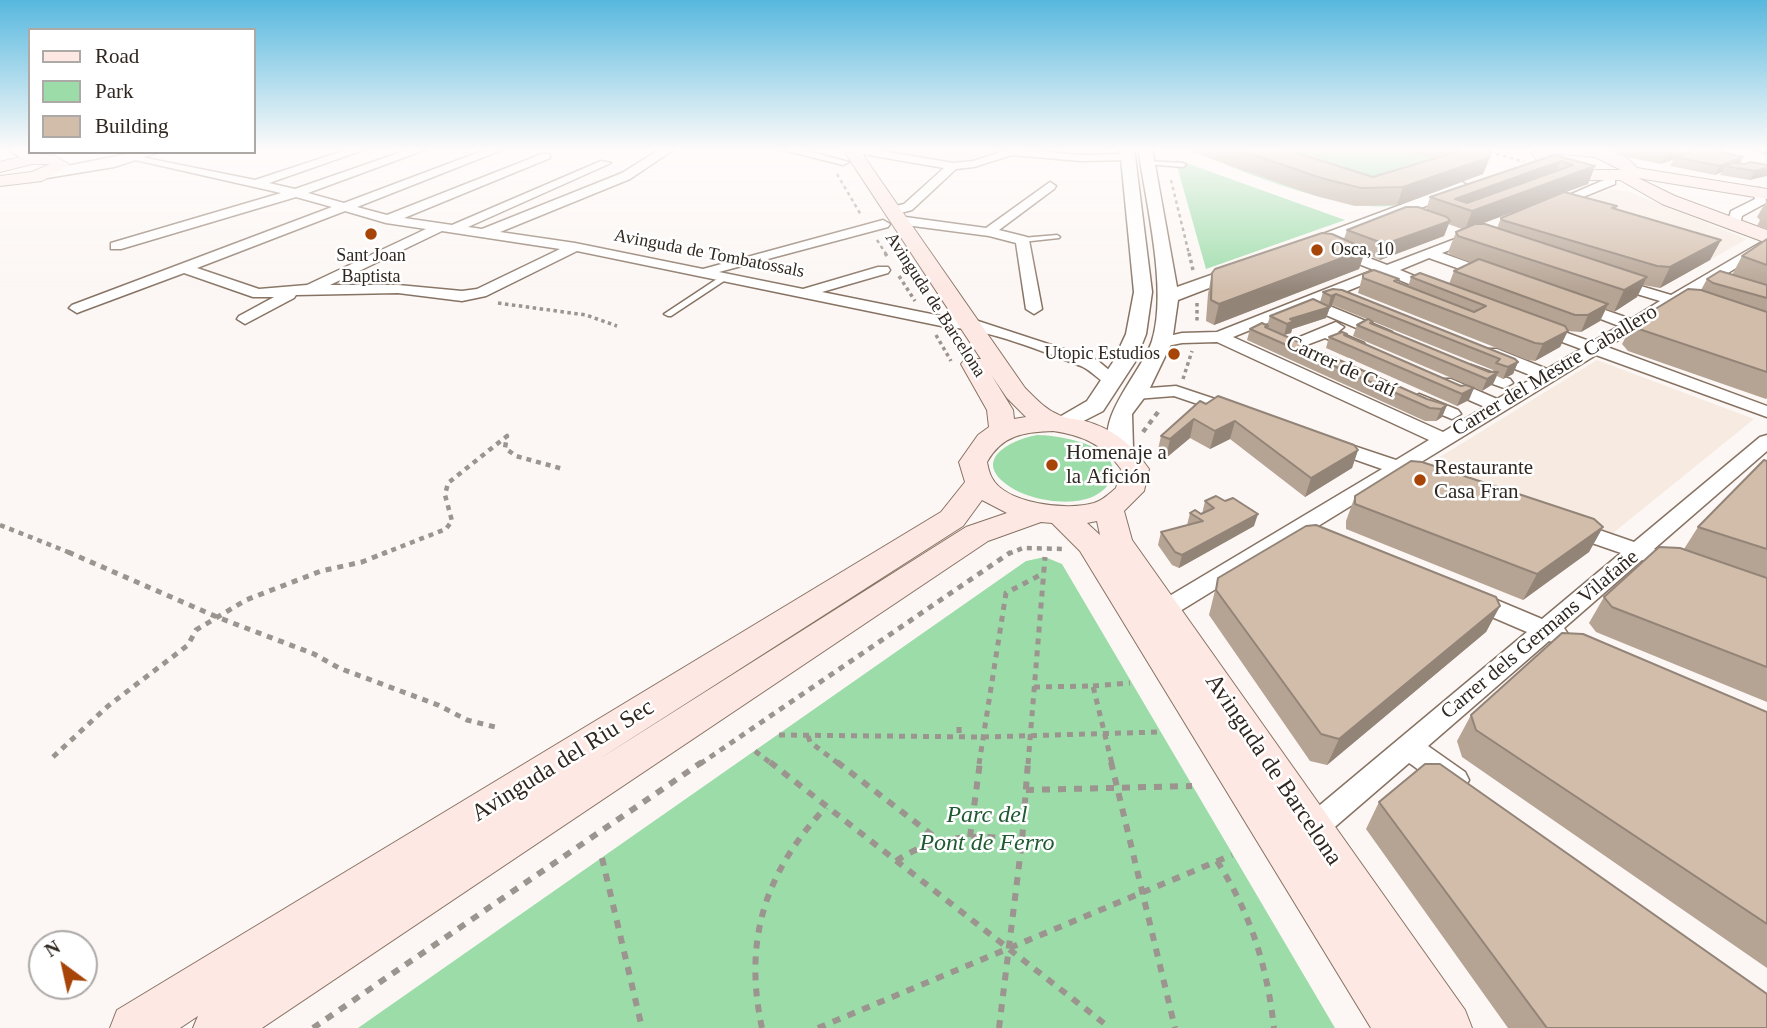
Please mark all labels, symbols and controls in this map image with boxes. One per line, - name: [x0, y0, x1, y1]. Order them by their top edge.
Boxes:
- legend: [28, 28, 256, 154]
- text: Road: [95, 44, 139, 68]
- text: Park: [95, 79, 134, 103]
- text: Building: [95, 114, 169, 138]
- street label: Avinguda de Tombatossals: [612, 225, 806, 283]
- marker: Sant Joan Baptista: [363, 226, 379, 242]
- street label: Avinguda de Barcelona: [880, 228, 990, 382]
- place label: Osca, 10: [1331, 239, 1394, 261]
- marker: Osca, 10: [1309, 242, 1325, 258]
- place label: Sant Joan Baptista: [336, 245, 406, 288]
- street label: Carrer del Mestre Caballero: [1448, 300, 1662, 442]
- street label: Carrer de Catí: [1282, 330, 1400, 404]
- place label: Utopic Estudios: [1045, 343, 1160, 365]
- marker: Utopic Estudios: [1166, 346, 1182, 362]
- place label: Homenaje a la Afición: [1066, 440, 1167, 490]
- place label: Restaurante Casa Fran: [1434, 455, 1533, 505]
- marker: Homenaje a la Afición: [1044, 457, 1060, 473]
- marker: Restaurante Casa Fran: [1412, 472, 1428, 488]
- street label: Carrer dels Germans Vilafañe: [1436, 545, 1644, 725]
- street label: Avinguda de Barcelona: [1198, 669, 1348, 871]
- street label: Avinguda del Riu Sec: [467, 693, 659, 829]
- park label: Parc del Pont de Ferro: [919, 802, 1055, 858]
- north arrow: [28, 930, 98, 1000]
- text: N: [41, 936, 64, 961]

